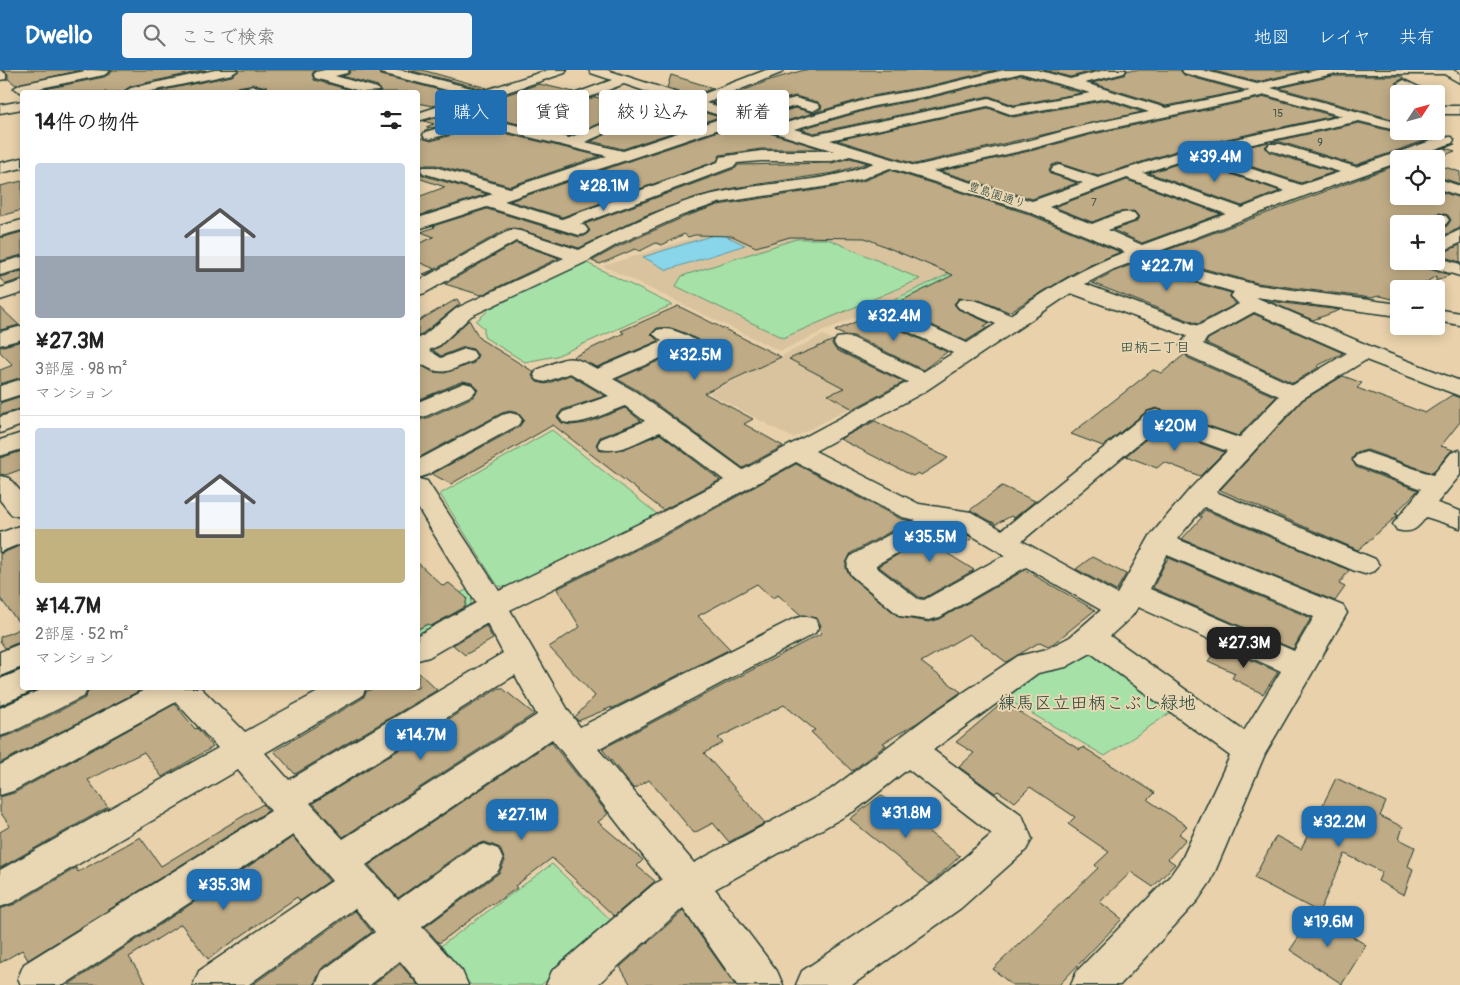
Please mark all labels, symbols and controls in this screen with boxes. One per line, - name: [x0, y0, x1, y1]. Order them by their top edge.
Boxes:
- search box: [122, 13, 472, 58]
- text: Dwello: [25, 21, 92, 50]
- icon: search: [140, 21, 168, 49]
- text: ここで検索: [180, 25, 275, 49]
- text: 地図: [1254, 26, 1290, 49]
- text: レイヤ: [1318, 26, 1371, 49]
- text: 共有: [1399, 26, 1435, 49]
- north arrow: [1390, 85, 1445, 140]
- map controls: [1390, 85, 1445, 335]
- chip: 購入: [435, 90, 507, 135]
- chip: 賃貸: [517, 90, 589, 135]
- chip: 絞り込み: [599, 90, 707, 135]
- chip: 新着: [717, 90, 789, 135]
- icon: filters: [377, 106, 405, 134]
- house number: 15: [1273, 107, 1283, 120]
- text: 14件の物件: [35, 109, 139, 136]
- house number: 9: [1317, 136, 1323, 149]
- pin: ¥39.4M: [1174, 140, 1256, 183]
- text: ¥39.4M: [1189, 147, 1241, 167]
- button: locate: [1390, 150, 1445, 205]
- pin: ¥28.1M: [563, 170, 645, 212]
- text: ¥28.1M: [579, 176, 629, 196]
- street label: 豊島園通り: [966, 179, 1028, 212]
- icon: home: [175, 195, 265, 285]
- house number: 7: [1091, 196, 1097, 209]
- button: +: [1390, 215, 1445, 270]
- pin: ¥22.7M: [1126, 250, 1208, 292]
- text: ¥22.7M: [1141, 256, 1193, 276]
- button: −: [1390, 280, 1445, 335]
- pin: ¥32.4M: [853, 300, 935, 342]
- text: ¥32.4M: [867, 306, 921, 326]
- text: ¥27.3M: [35, 328, 104, 355]
- pin: ¥32.5M: [654, 338, 736, 381]
- district label: 田柄二丁目: [1120, 339, 1190, 356]
- text: ¥32.5M: [669, 345, 721, 365]
- text: 3部屋 · 98 m²: [35, 359, 128, 379]
- text: マンション: [35, 383, 114, 403]
- pin: ¥20M: [1145, 410, 1205, 452]
- text: ¥20M: [1154, 416, 1196, 436]
- icon: home: [175, 461, 265, 551]
- pin: ¥35.5M: [889, 520, 971, 563]
- text: ¥35.5M: [904, 527, 956, 547]
- text: ¥14.7M: [35, 593, 101, 620]
- text: 2部屋 · 52 m²: [35, 624, 129, 644]
- pin: ¥27.3M: [1203, 626, 1285, 669]
- text: ¥27.3M: [1218, 633, 1270, 653]
- text: マンション: [35, 648, 114, 668]
- park label: 練馬区立田柄こぶし緑地: [998, 692, 1196, 715]
- pin: ¥14.7M: [380, 718, 462, 761]
- text: ¥14.7M: [396, 725, 446, 745]
- pin: ¥31.8M: [865, 796, 947, 839]
- pin: ¥27.1M: [481, 798, 563, 841]
- text: ¥31.8M: [881, 803, 931, 823]
- text: ¥27.1M: [497, 805, 547, 825]
- pin: ¥32.2M: [1298, 806, 1380, 848]
- text: ¥32.2M: [1313, 812, 1365, 832]
- pin: ¥35.3M: [183, 868, 265, 911]
- text: ¥35.3M: [198, 875, 250, 895]
- pin: ¥19.6M: [1287, 906, 1369, 948]
- text: ¥19.6M: [1303, 912, 1353, 932]

